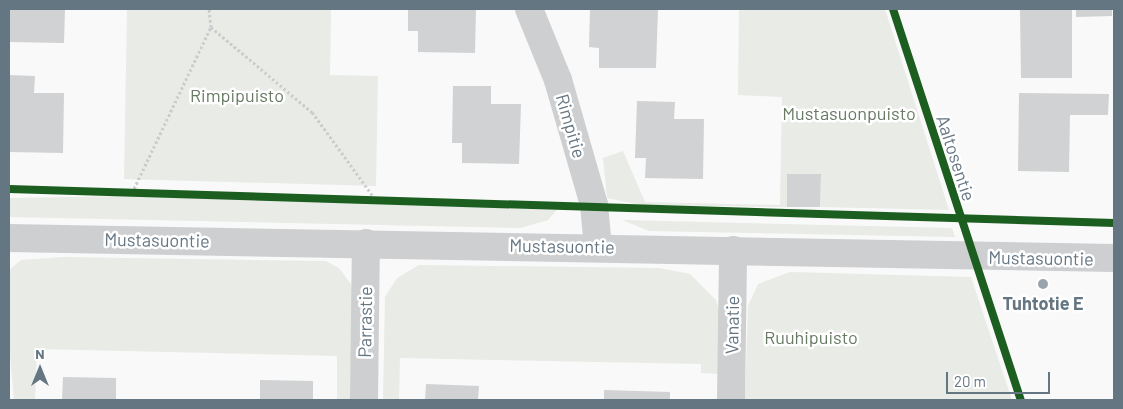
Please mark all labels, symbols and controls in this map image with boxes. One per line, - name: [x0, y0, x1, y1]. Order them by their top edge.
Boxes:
- park label: Rimpipuisto: [190, 84, 284, 106]
- street label: Rimpitie: [552, 91, 590, 161]
- park label: Mustasuonpuisto: [782, 102, 916, 124]
- street label: Aaltosentie: [932, 112, 980, 204]
- street label: Mustasuontie: [104, 228, 210, 252]
- street label: Mustasuontie: [509, 234, 615, 258]
- street label: Mustasuontie: [988, 246, 1094, 270]
- marker: Tuhtotie E: [1037, 278, 1049, 290]
- street label: Parrastie: [354, 286, 376, 358]
- place label: Tuhtotie E: [1002, 292, 1084, 314]
- street label: Vanatie: [721, 296, 743, 354]
- park label: Ruuhipuisto: [764, 326, 858, 348]
- north arrow: [15, 344, 65, 394]
- text: N: [35, 345, 45, 362]
- scale bar: [948, 362, 1052, 394]
- text: 20 m: [954, 372, 986, 390]

